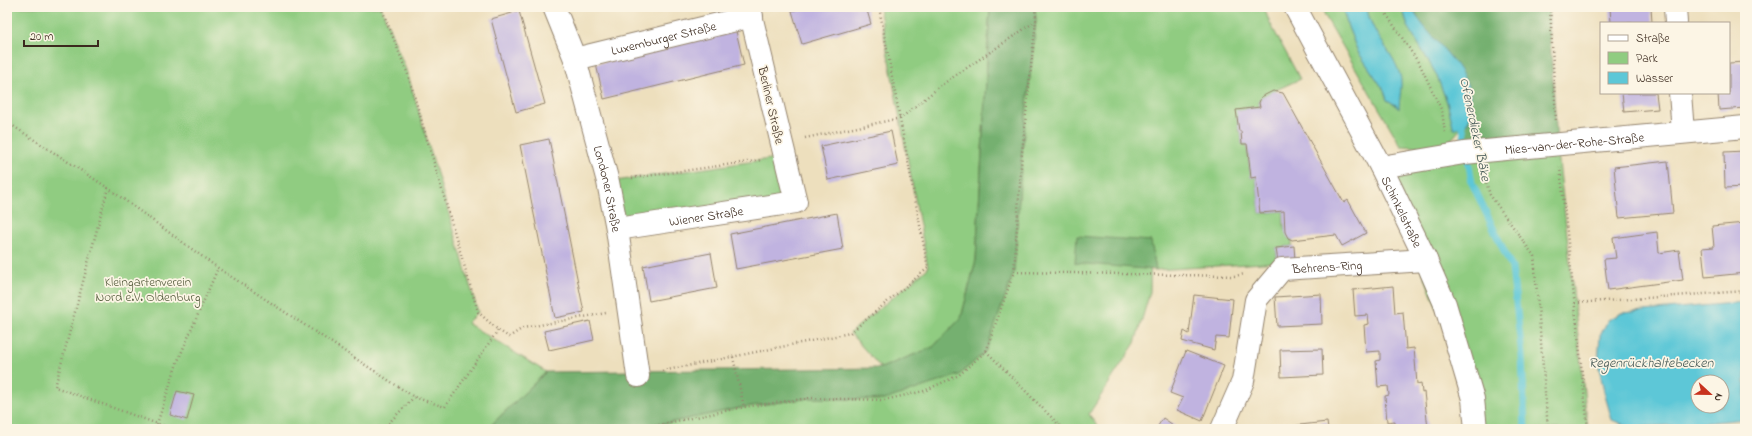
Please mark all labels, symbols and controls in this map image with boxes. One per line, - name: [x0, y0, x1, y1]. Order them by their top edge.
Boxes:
- street label: Luxemburger Straße: [609, 17, 719, 61]
- scale bar: [24, 22, 98, 48]
- legend: [1600, 22, 1730, 94]
- text: 20 m: [30, 28, 53, 46]
- text: Straße: [1636, 30, 1670, 48]
- text: Park: [1636, 50, 1658, 68]
- street label: Berliner Straße: [752, 64, 789, 146]
- text: Wasser: [1636, 70, 1673, 88]
- water label: Ofenerdieker Bäke: [1453, 76, 1496, 184]
- street label: Mies-van-der-Rohe-Straße: [1504, 128, 1645, 160]
- street label: Londoner Straße: [588, 144, 625, 234]
- street label: Schinkelstraße: [1376, 173, 1427, 251]
- street label: Wiener Straße: [668, 202, 745, 232]
- street label: Behrens-Ring: [1290, 256, 1363, 279]
- park label: Kleingartenverein Nord e.V. Oldenburg: [95, 273, 201, 308]
- water label: Regenrückhaltebecken: [1589, 353, 1715, 374]
- north arrow: [1690, 374, 1730, 414]
- text: N: [1710, 391, 1727, 404]

